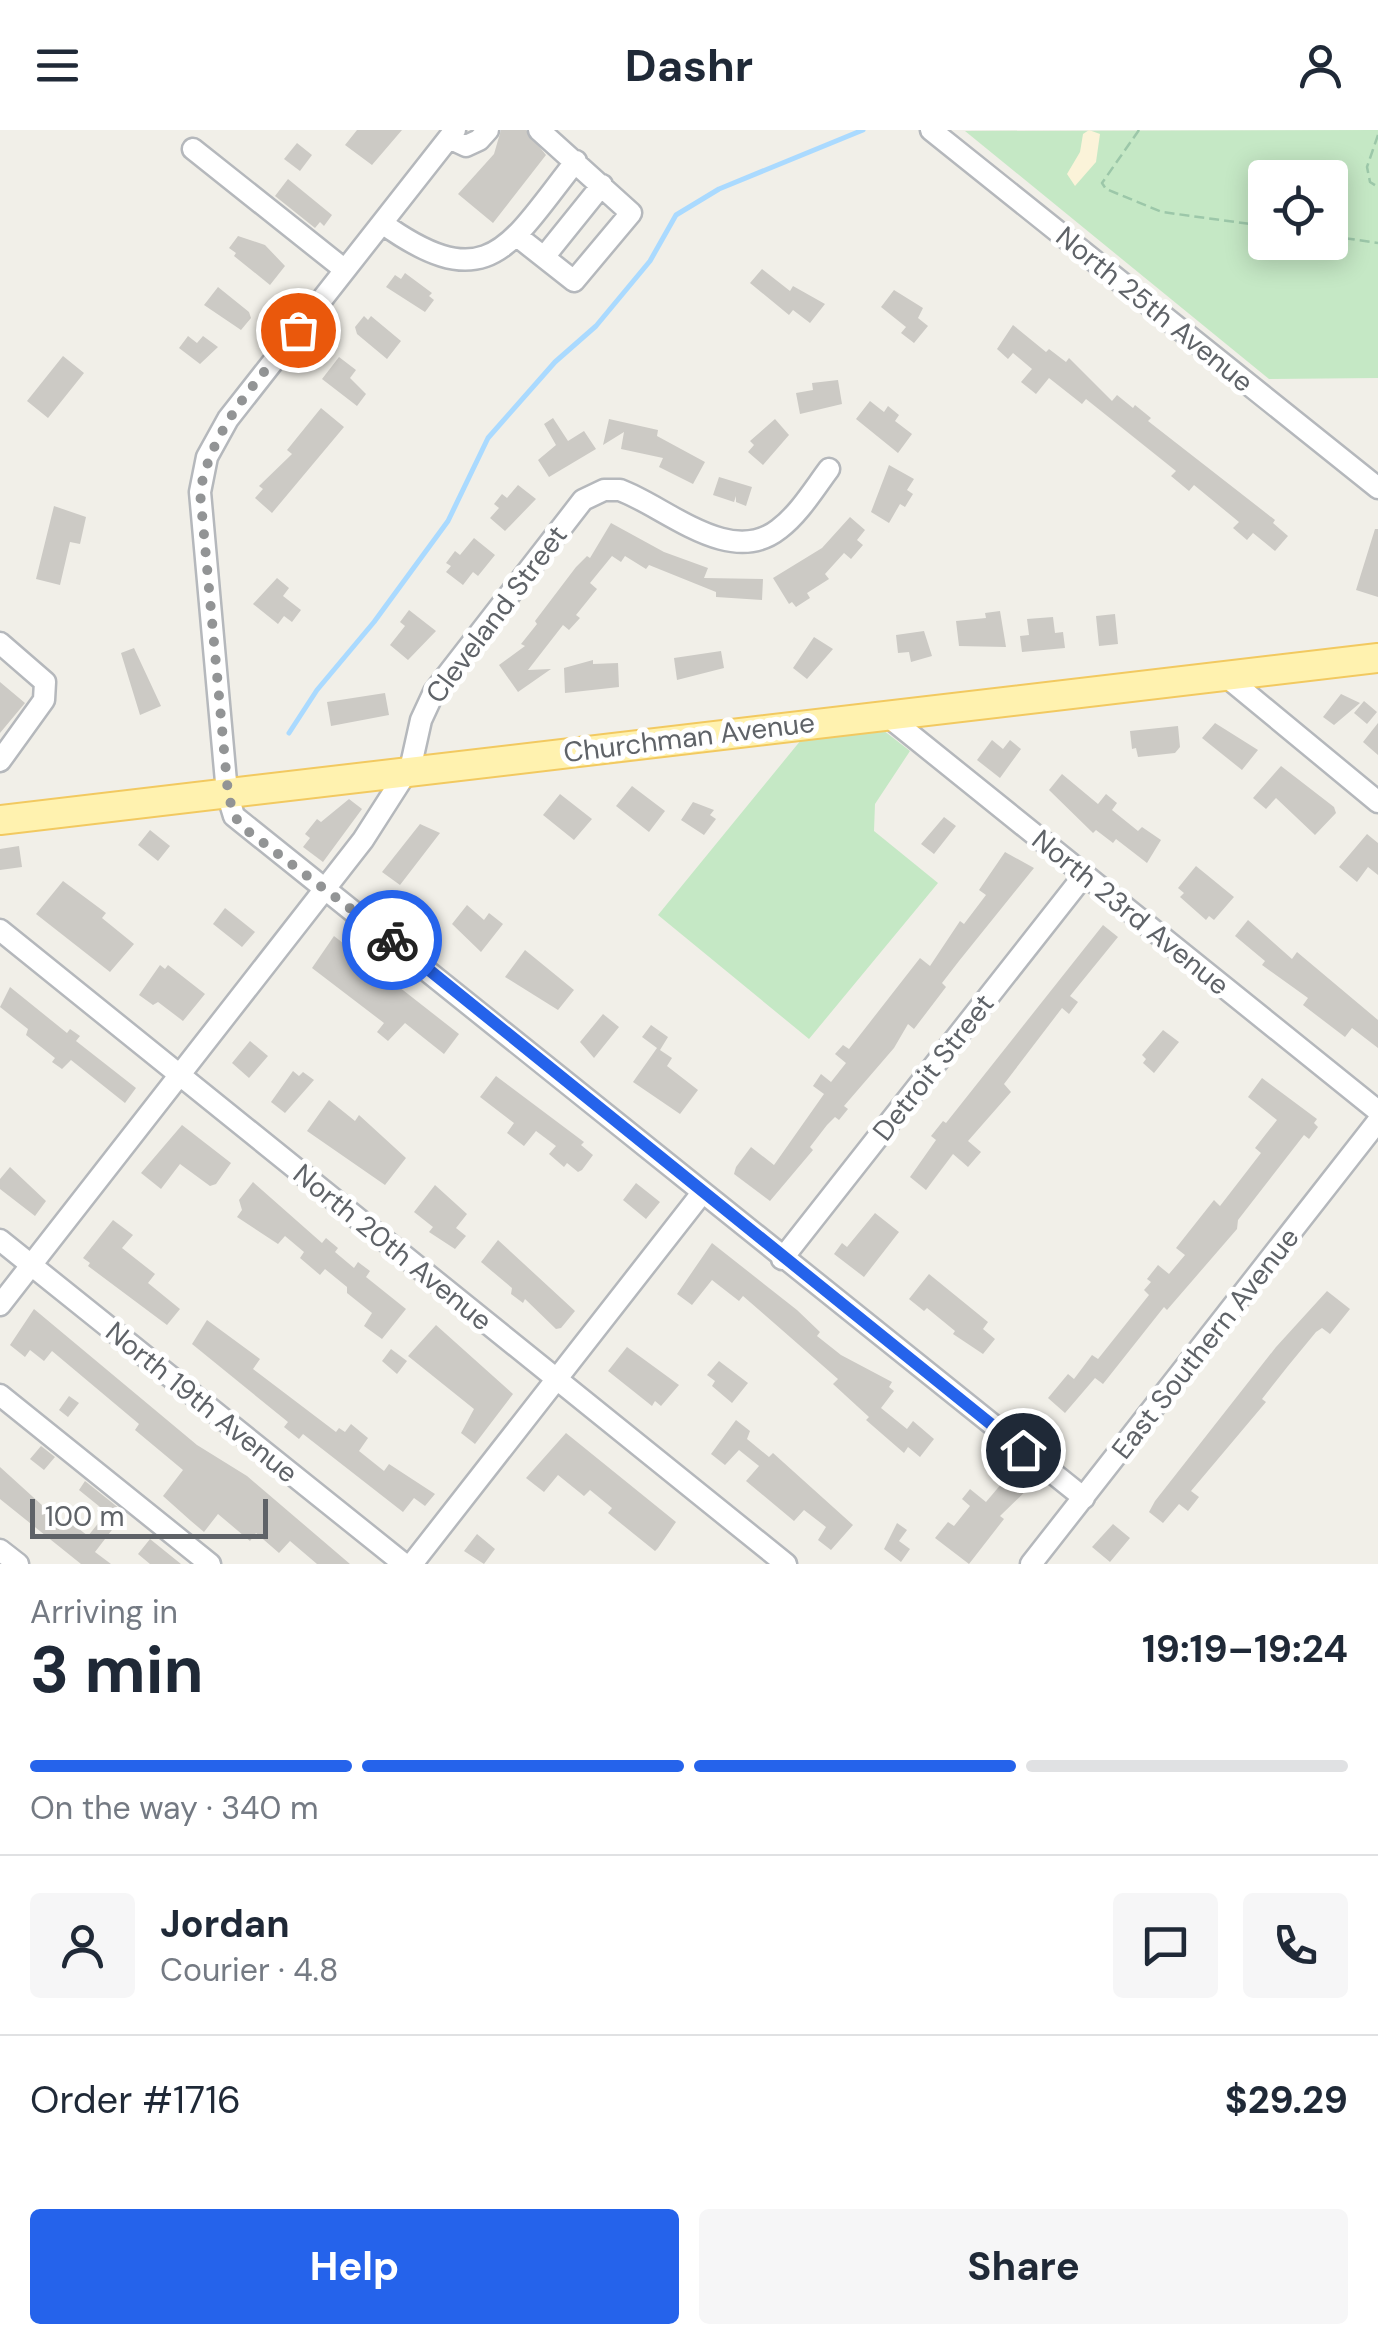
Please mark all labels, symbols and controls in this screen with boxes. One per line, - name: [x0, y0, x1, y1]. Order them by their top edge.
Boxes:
- text: Dashr: [625, 36, 753, 95]
- icon: menu: [30, 38, 85, 93]
- icon: person: [1293, 38, 1348, 93]
- map controls: [1248, 160, 1348, 260]
- button: locate: [1248, 160, 1348, 260]
- street label: North 25th Avenue: [1048, 218, 1261, 400]
- pin: [256, 288, 341, 373]
- icon: bag: [271, 303, 326, 358]
- street label: Cleveland Street: [417, 518, 575, 711]
- street label: Churchman Avenue: [561, 704, 817, 771]
- street label: North 23rd Avenue: [1024, 821, 1237, 1003]
- courier: [342, 890, 442, 990]
- icon: bike: [365, 913, 420, 968]
- street label: Detroit Street: [864, 986, 1002, 1148]
- street label: North 20th Avenue: [286, 1156, 500, 1339]
- street label: East Southern Avenue: [1103, 1220, 1307, 1467]
- street label: North 19th Avenue: [98, 1313, 305, 1491]
- pin: [981, 1408, 1066, 1493]
- icon: home: [996, 1423, 1051, 1478]
- scale bar: [30, 1494, 268, 1538]
- text: 100 m: [45, 1498, 124, 1535]
- text: Arriving in: [30, 1591, 178, 1633]
- text: 19:19–19:24: [1142, 1624, 1348, 1674]
- text: 3 min: [30, 1628, 204, 1712]
- text: On the way · 340 m: [30, 1787, 318, 1829]
- button: person: [30, 1893, 135, 1998]
- button: chat: [1113, 1893, 1218, 1998]
- button: phone: [1243, 1893, 1348, 1998]
- text: Jordan: [160, 1899, 290, 1949]
- text: Courier · 4.8: [160, 1949, 338, 1991]
- text: Order #1716: [30, 2075, 241, 2125]
- text: $29.29: [1225, 2075, 1348, 2125]
- button: Help: [30, 2209, 679, 2324]
- button: Share: [699, 2209, 1348, 2324]

